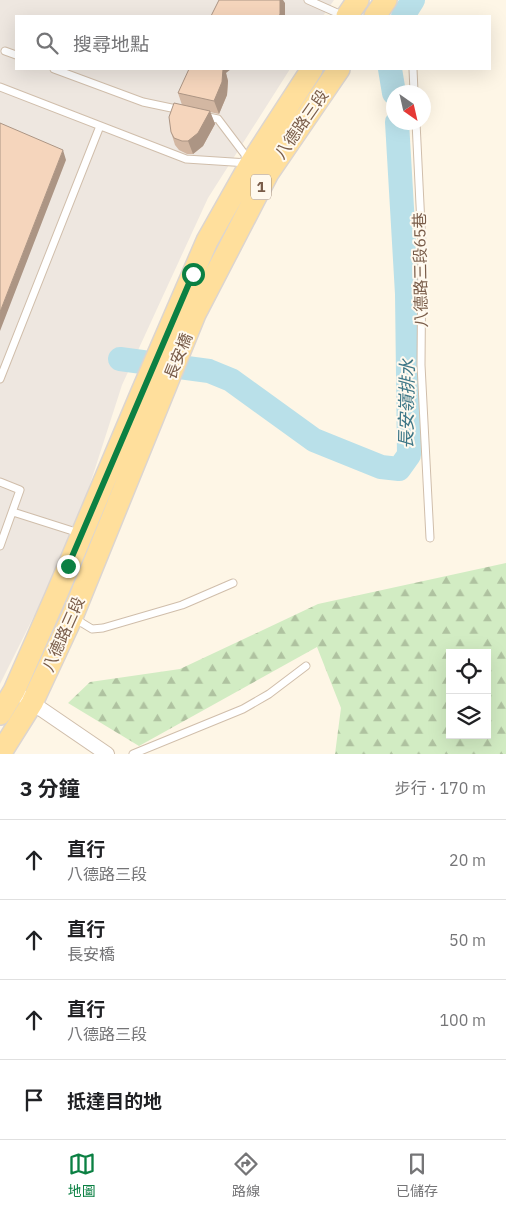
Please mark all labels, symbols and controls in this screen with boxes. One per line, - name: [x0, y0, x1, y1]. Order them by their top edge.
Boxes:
- search box: [15, 15, 491, 70]
- icon: search: [33, 29, 61, 57]
- text: 搜尋地點: [73, 32, 149, 56]
- street label: 八德路三段: [270, 85, 332, 163]
- north arrow: [386, 85, 431, 130]
- road number: 1: [251, 174, 271, 200]
- street label: 八德路三段65巷: [409, 212, 431, 328]
- route start: [182, 263, 205, 286]
- street label: 長安橋: [160, 330, 196, 382]
- water label: 長安嶺排水: [394, 358, 419, 449]
- route end: [57, 555, 80, 578]
- street label: 八德路三段: [38, 593, 88, 675]
- map controls: [446, 649, 491, 739]
- button: locate: [446, 649, 491, 694]
- button: layers: [446, 694, 491, 739]
- text: 3 分鐘: [20, 774, 80, 802]
- text: 步行 · 170 m: [395, 778, 486, 798]
- text: 直行: [67, 837, 105, 861]
- icon: ahead: [20, 846, 48, 874]
- text: 20 m: [449, 850, 486, 870]
- text: 八德路三段: [67, 864, 147, 884]
- text: 直行: [67, 917, 105, 941]
- icon: ahead: [20, 926, 48, 954]
- text: 50 m: [449, 930, 486, 950]
- text: 長安橋: [67, 944, 115, 964]
- text: 直行: [67, 997, 105, 1021]
- icon: ahead: [20, 1006, 48, 1034]
- text: 100 m: [439, 1010, 486, 1030]
- text: 八德路三段: [67, 1024, 147, 1044]
- icon: arrive: [20, 1086, 48, 1114]
- text: 抵達目的地: [67, 1089, 162, 1113]
- tab: 地圖: [68, 1150, 96, 1200]
- tab: 路線: [232, 1150, 260, 1200]
- tab: 已儲存: [396, 1150, 438, 1200]

